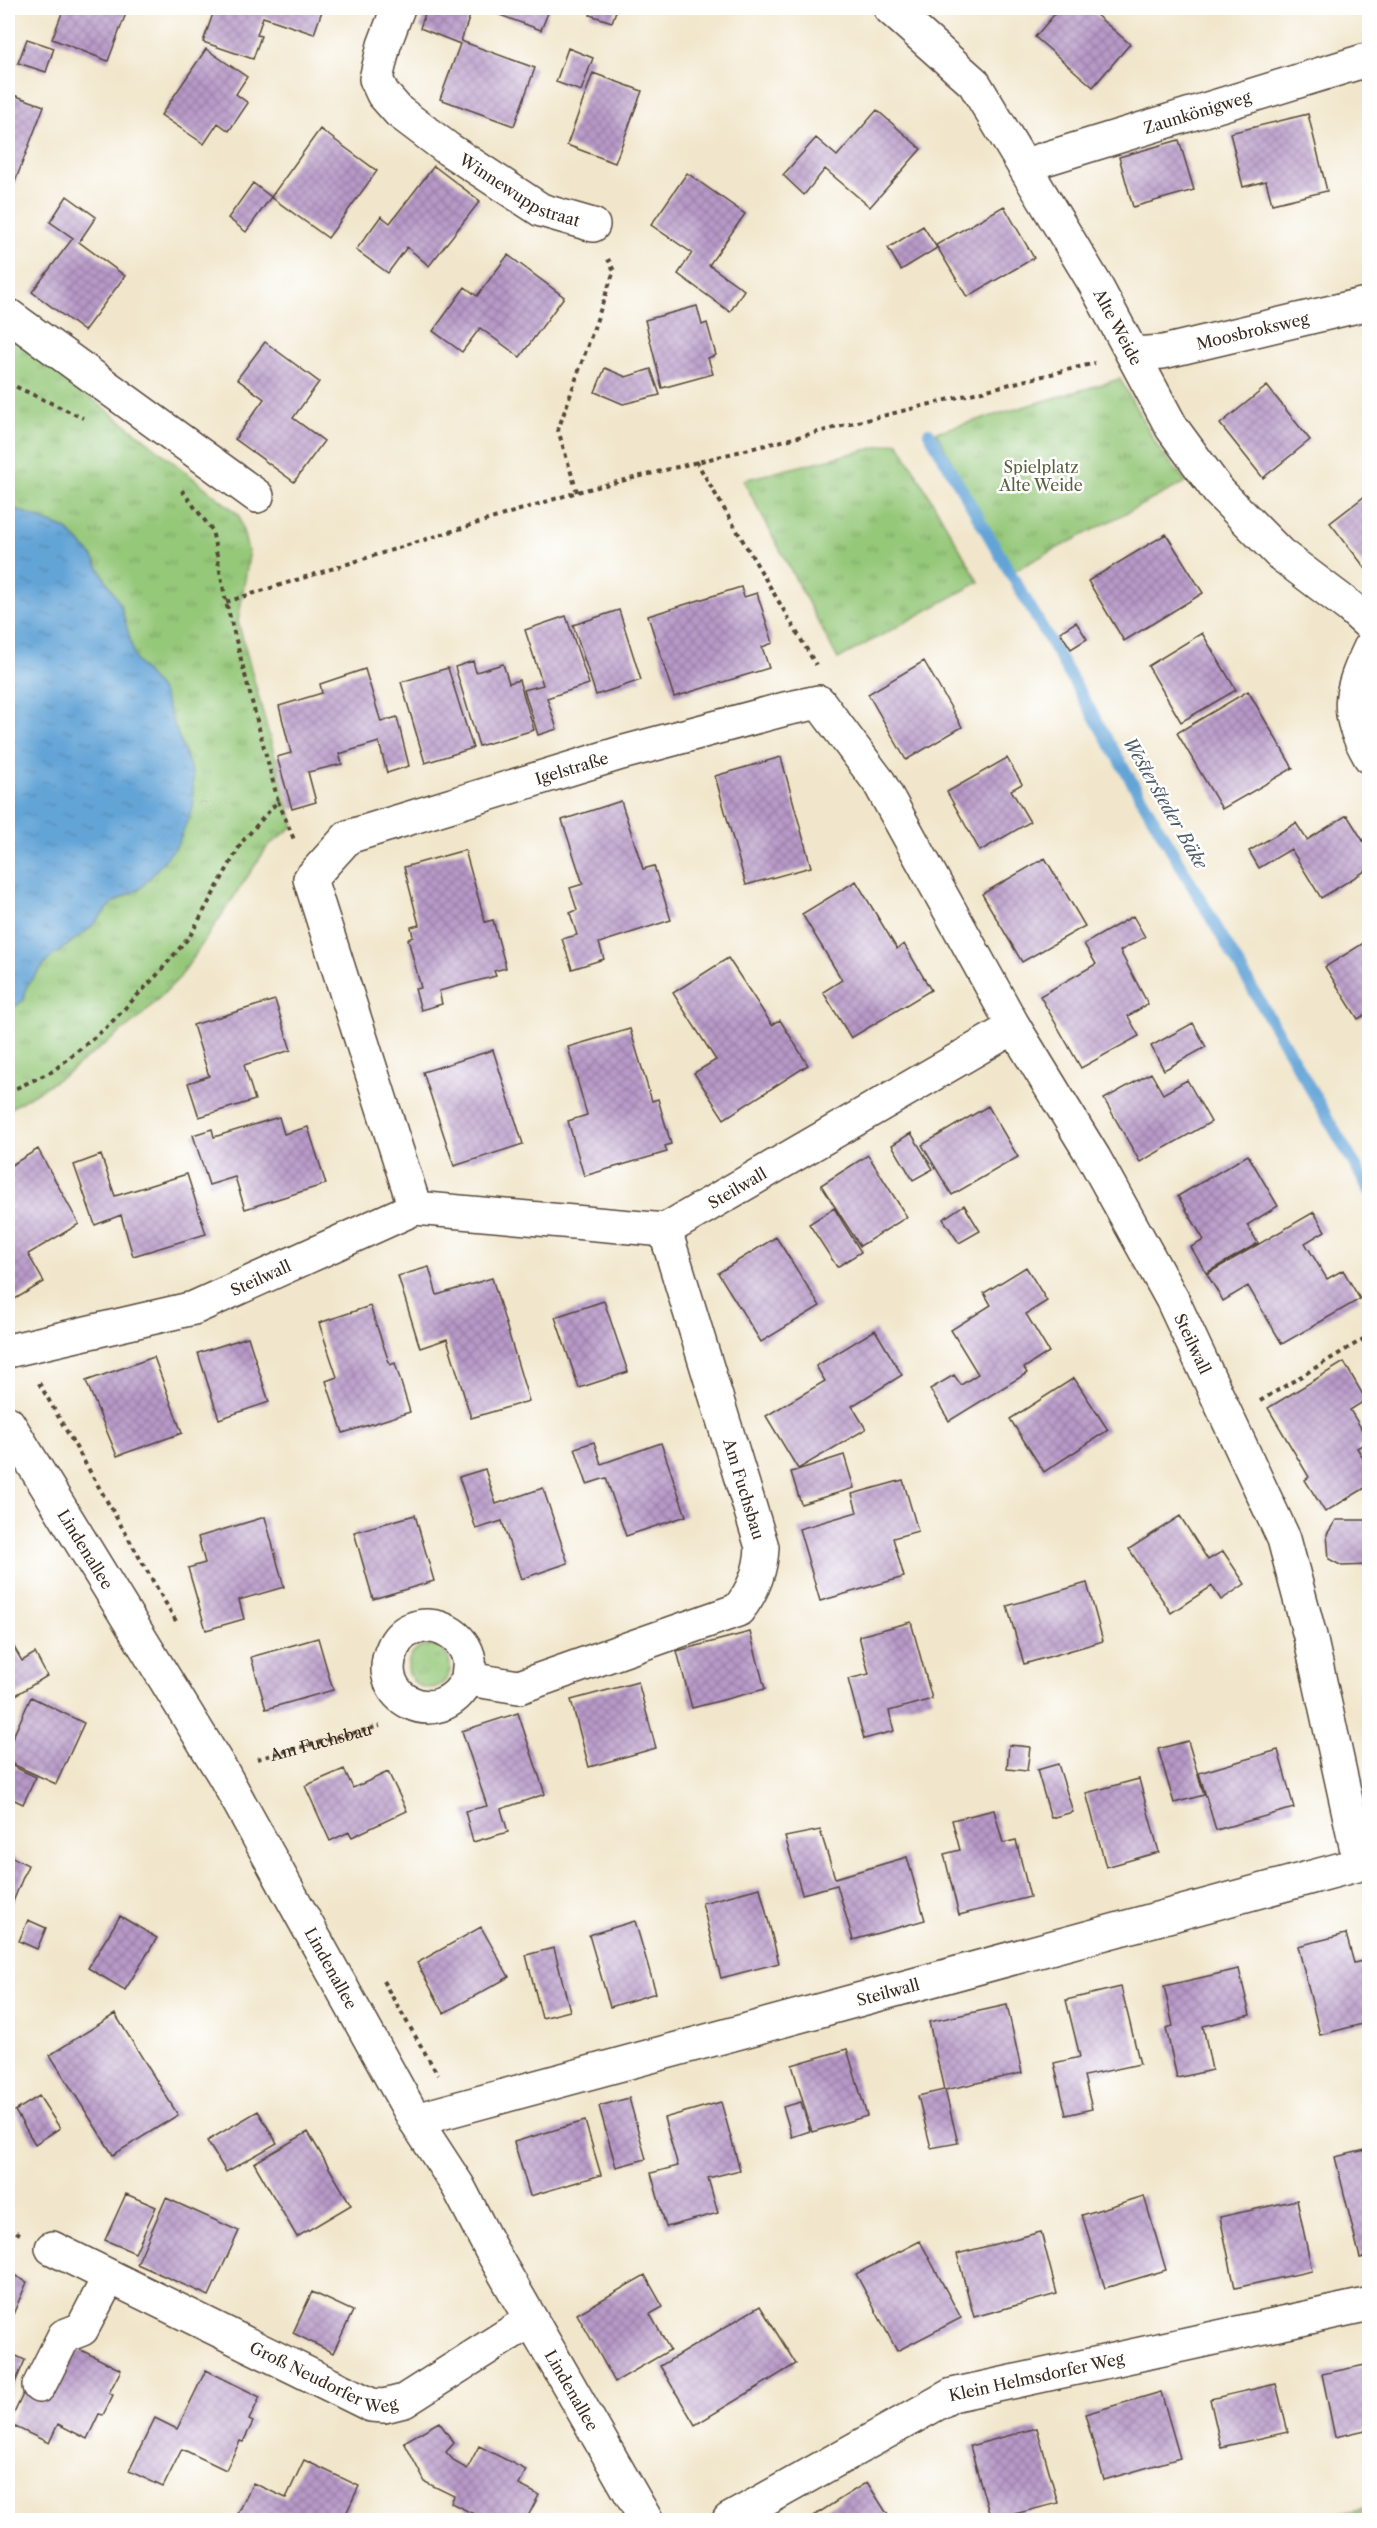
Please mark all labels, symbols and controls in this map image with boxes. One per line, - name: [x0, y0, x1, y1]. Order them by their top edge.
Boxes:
- street label: Zaunkönigweg: [1141, 86, 1254, 138]
- street label: Winnewuppstraat: [455, 149, 583, 231]
- street label: Alte Weide: [1089, 285, 1147, 369]
- street label: Moosbroksweg: [1194, 308, 1311, 354]
- park label: Spielplatz Alte Weide: [998, 457, 1083, 495]
- water label: Westersteder Bäke: [1118, 733, 1212, 874]
- street label: Igelstraße: [533, 747, 611, 789]
- street label: Steilwall: [704, 1163, 770, 1213]
- street label: Steilwall: [227, 1255, 294, 1300]
- street label: Steilwall: [1170, 1310, 1216, 1377]
- street label: Am Fuchsbau: [719, 1435, 769, 1542]
- street label: Lindenallee: [53, 1506, 117, 1593]
- street label: Am Fuchsbau: [267, 1719, 374, 1765]
- street label: Lindenallee: [300, 1924, 362, 2013]
- street label: Steilwall: [854, 1974, 922, 2010]
- street label: Groß Neudorfer Weg: [247, 2337, 400, 2417]
- street label: Lindenallee: [541, 2346, 603, 2434]
- street label: Klein Helmsdorfer Weg: [947, 2348, 1126, 2405]

